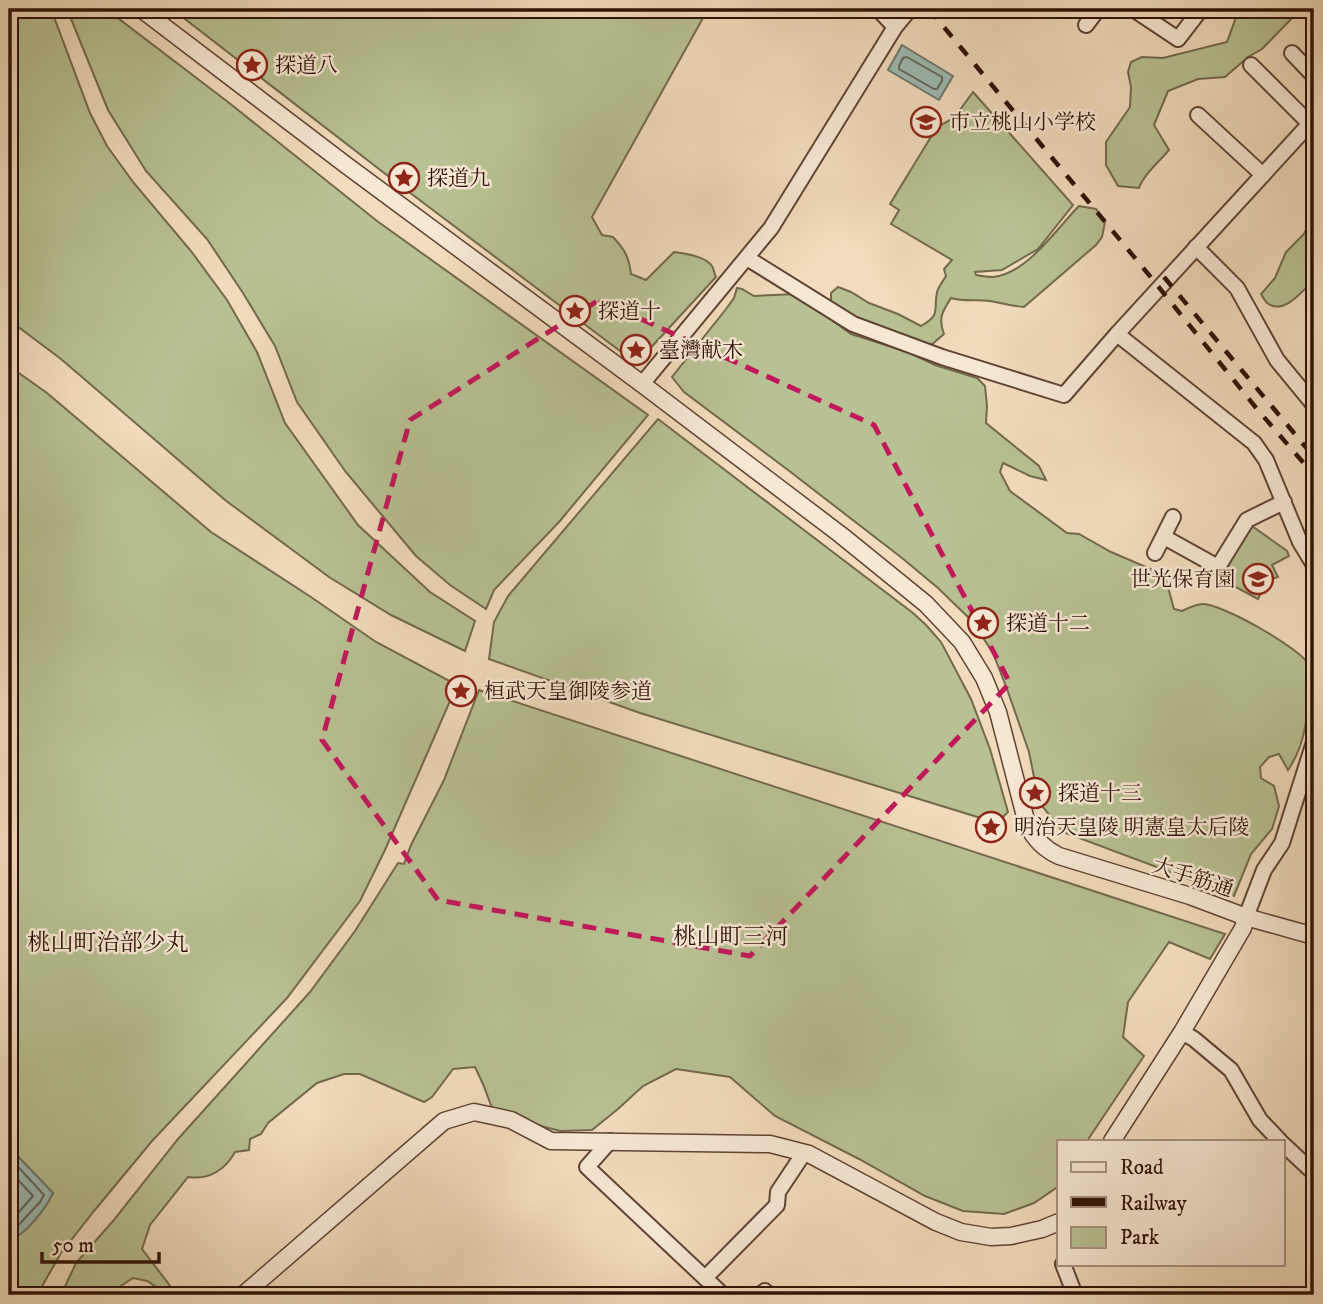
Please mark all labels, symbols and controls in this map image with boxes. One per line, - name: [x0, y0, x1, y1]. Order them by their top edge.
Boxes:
- place icon: 探道八: [235, 48, 269, 82]
- place label: 探道八: [275, 53, 338, 79]
- school or university icon: 市立桃山小学校: [909, 105, 943, 139]
- place label: 市立桃山小学校: [949, 110, 1096, 136]
- place icon: 探道九: [387, 161, 421, 195]
- place label: 探道九: [427, 166, 490, 192]
- place icon: 探道十: [558, 294, 592, 328]
- place label: 探道十: [598, 299, 661, 325]
- place icon: 臺灣献木: [619, 333, 653, 367]
- place label: 臺灣献木: [659, 338, 743, 364]
- school or university icon: 世光保育園: [1241, 562, 1275, 596]
- place label: 世光保育園: [1130, 567, 1235, 593]
- place icon: 探道十二: [966, 606, 1000, 640]
- place label: 探道十二: [1006, 611, 1090, 637]
- place icon: 桓武天皇御陵参道: [444, 674, 478, 708]
- place label: 桓武天皇御陵参道: [484, 679, 652, 705]
- place icon: 探道十三: [1018, 776, 1052, 810]
- place label: 探道十三: [1058, 781, 1142, 807]
- place icon: 明治天皇陵 明憲皇太后陵: [974, 810, 1008, 844]
- place label: 明治天皇陵 明憲皇太后陵: [1014, 815, 1250, 841]
- street label: 大手筋通: [1149, 853, 1237, 903]
- district label: 桃山町三河: [674, 923, 789, 952]
- district label: 桃山町治部少丸: [28, 929, 189, 958]
- legend: [1057, 1140, 1284, 1266]
- text: Road: [1120, 1155, 1164, 1181]
- text: Railway: [1120, 1191, 1188, 1217]
- scale bar: [42, 1220, 159, 1264]
- text: Park: [1120, 1225, 1160, 1251]
- text: 50 m: [52, 1233, 94, 1259]

